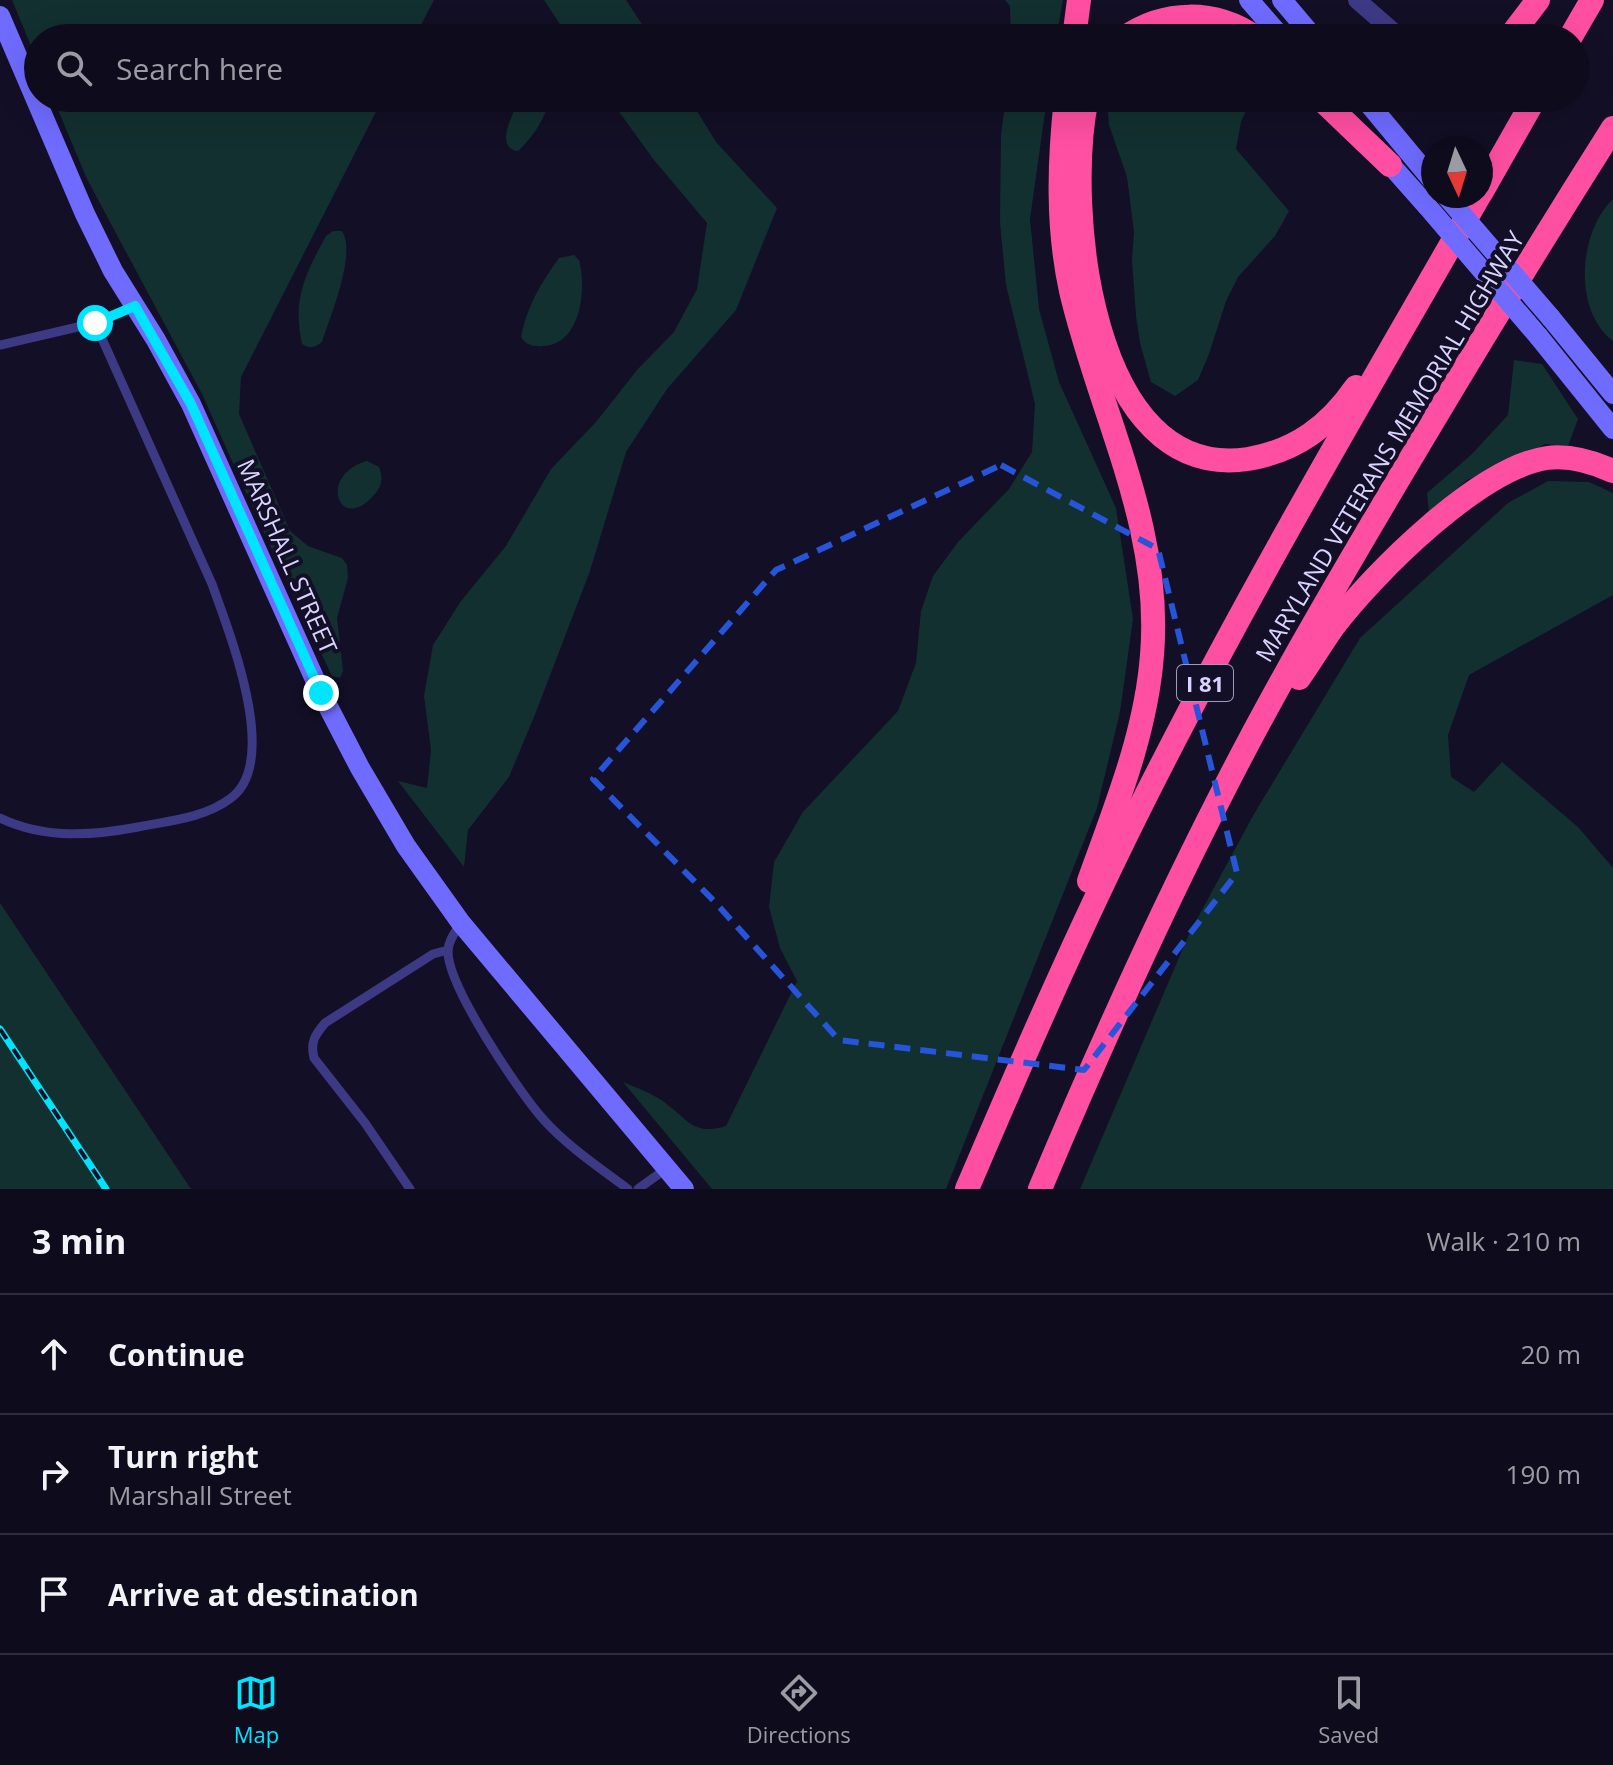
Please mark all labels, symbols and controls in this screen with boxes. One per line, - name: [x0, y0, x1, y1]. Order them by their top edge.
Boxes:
- search box: [24, 24, 1589, 112]
- icon: search: [52, 46, 96, 90]
- text: Search here: [116, 48, 283, 89]
- north arrow: [1421, 136, 1493, 208]
- street label: MARYLAND VETERANS MEMORIAL HIGHWAY: [1247, 224, 1531, 668]
- route start: [77, 305, 113, 341]
- street label: MARSHALL STREET: [230, 453, 346, 659]
- road number: I 81: [1177, 665, 1233, 701]
- route end: [303, 675, 339, 711]
- text: 3 min: [32, 1218, 126, 1264]
- text: Walk · 210 m: [1427, 1223, 1581, 1259]
- icon: ahead: [32, 1332, 76, 1376]
- text: Continue: [108, 1334, 245, 1375]
- text: 20 m: [1520, 1336, 1581, 1372]
- text: Turn right: [108, 1436, 259, 1477]
- icon: right: [32, 1452, 76, 1496]
- text: 190 m: [1506, 1456, 1581, 1492]
- text: Marshall Street: [108, 1477, 292, 1513]
- icon: arrive: [32, 1572, 76, 1616]
- text: Arrive at destination: [108, 1574, 419, 1615]
- tab: Map: [234, 1671, 279, 1749]
- tab: Directions: [747, 1671, 851, 1749]
- tab: Saved: [1318, 1671, 1379, 1749]

